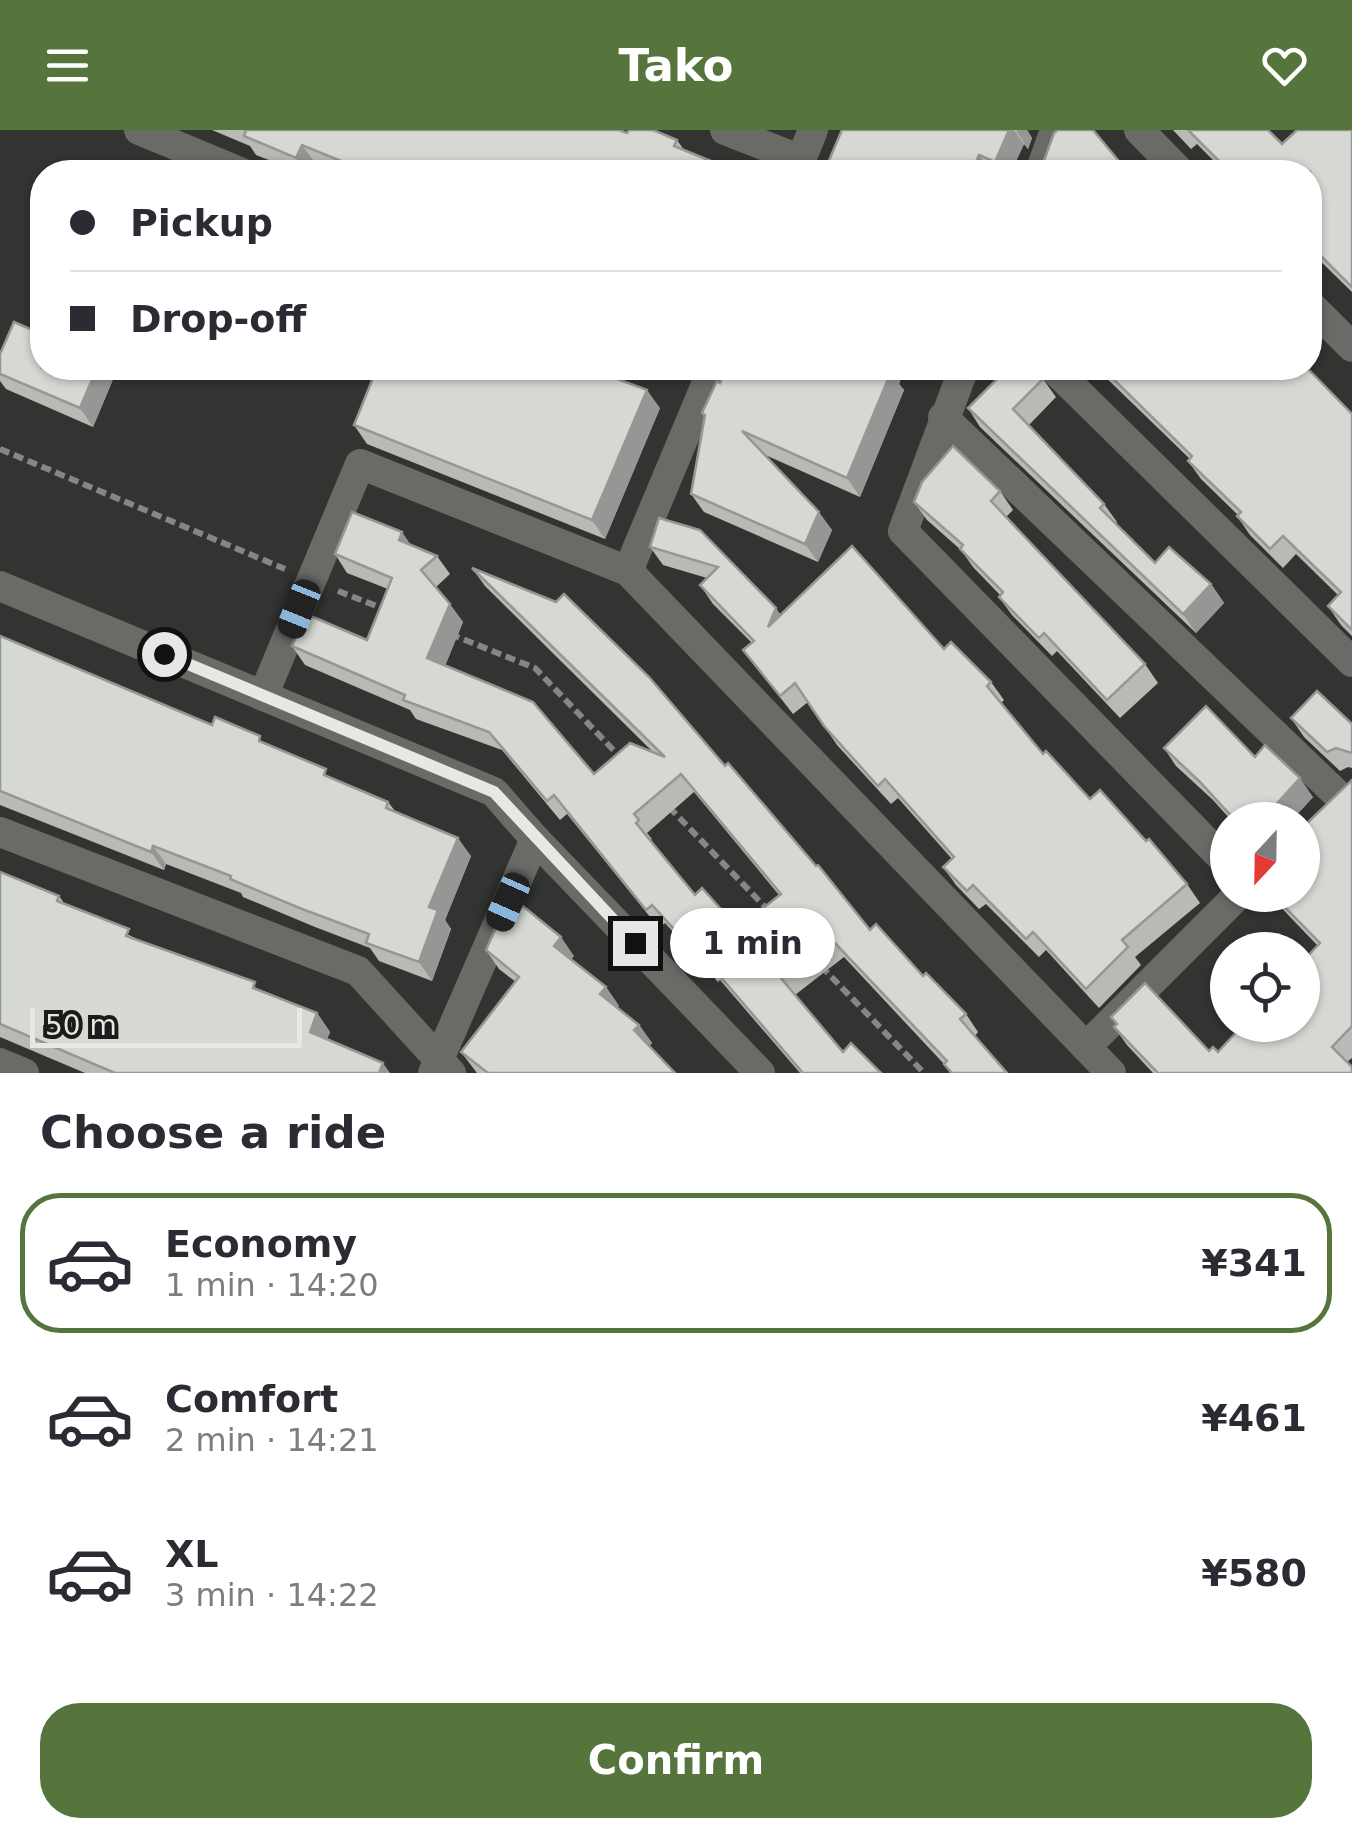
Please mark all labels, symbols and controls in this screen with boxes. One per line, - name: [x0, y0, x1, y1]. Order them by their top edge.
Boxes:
- icon: menu: [40, 38, 95, 93]
- icon: heart: [1257, 38, 1312, 93]
- text: Tako: [619, 39, 733, 92]
- text: Pickup: [130, 201, 273, 245]
- text: Drop-off: [130, 297, 306, 341]
- car: [274, 576, 324, 642]
- route start: [142, 632, 187, 677]
- north arrow: [1210, 802, 1320, 912]
- map controls: [1210, 802, 1320, 1042]
- car: [482, 868, 534, 936]
- callout: 1 min: [670, 908, 835, 978]
- route end: [613, 921, 658, 966]
- text: 1 min: [702, 924, 803, 962]
- button: locate: [1210, 932, 1320, 1042]
- scale bar: [30, 1003, 302, 1048]
- text: 50 m: [45, 1009, 117, 1042]
- text: Choose a ride: [40, 1106, 386, 1159]
- icon: car: [45, 1218, 135, 1308]
- text: Economy: [165, 1222, 357, 1266]
- text: ¥341: [1201, 1241, 1307, 1285]
- text: 1 min · 14:20: [165, 1266, 379, 1304]
- icon: car: [45, 1373, 135, 1463]
- text: Comfort: [165, 1377, 338, 1421]
- text: ¥461: [1201, 1396, 1307, 1440]
- text: 2 min · 14:21: [165, 1421, 379, 1459]
- icon: car: [45, 1528, 135, 1618]
- text: XL: [165, 1532, 219, 1576]
- text: ¥580: [1201, 1551, 1307, 1595]
- text: 3 min · 14:22: [165, 1576, 379, 1614]
- button: Confirm: [40, 1703, 1312, 1818]

